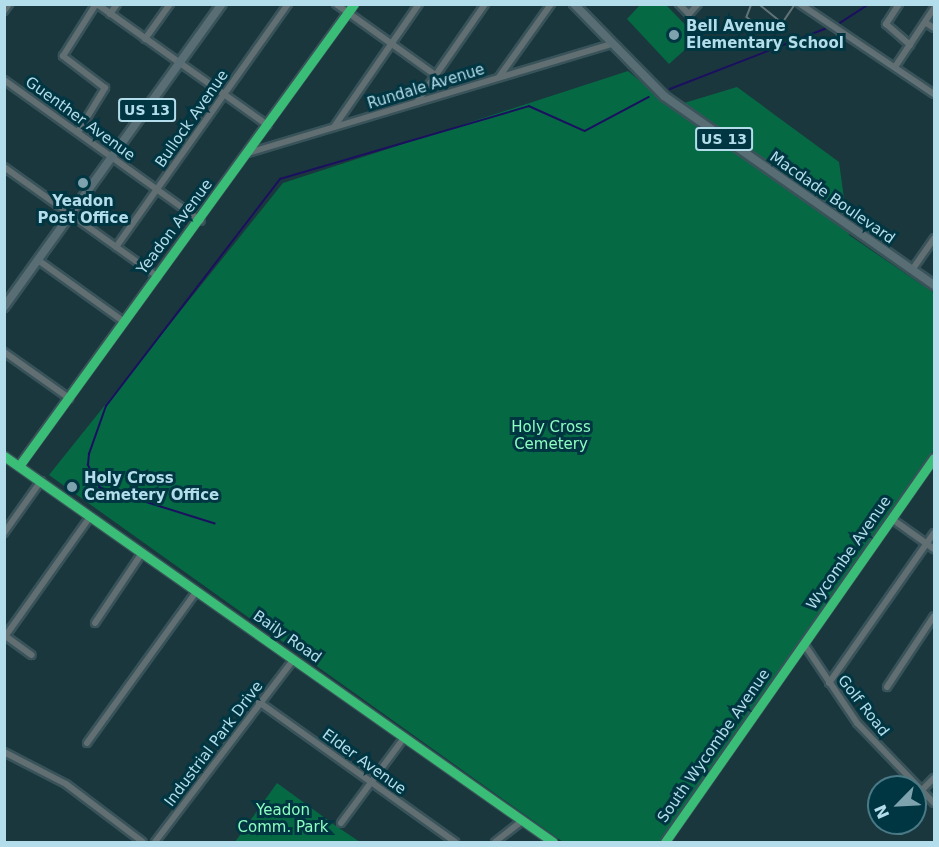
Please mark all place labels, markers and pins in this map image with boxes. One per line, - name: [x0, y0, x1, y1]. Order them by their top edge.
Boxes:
- place label: Bell Avenue Elementary School: [686, 17, 844, 52]
- marker: Bell Avenue Elementary School: [667, 28, 681, 42]
- marker: Yeadon Post Office: [76, 176, 90, 190]
- place label: Yeadon Post Office: [37, 192, 129, 227]
- place label: Holy Cross Cemetery Office: [84, 469, 219, 504]
- marker: Holy Cross Cemetery Office: [65, 480, 79, 494]

